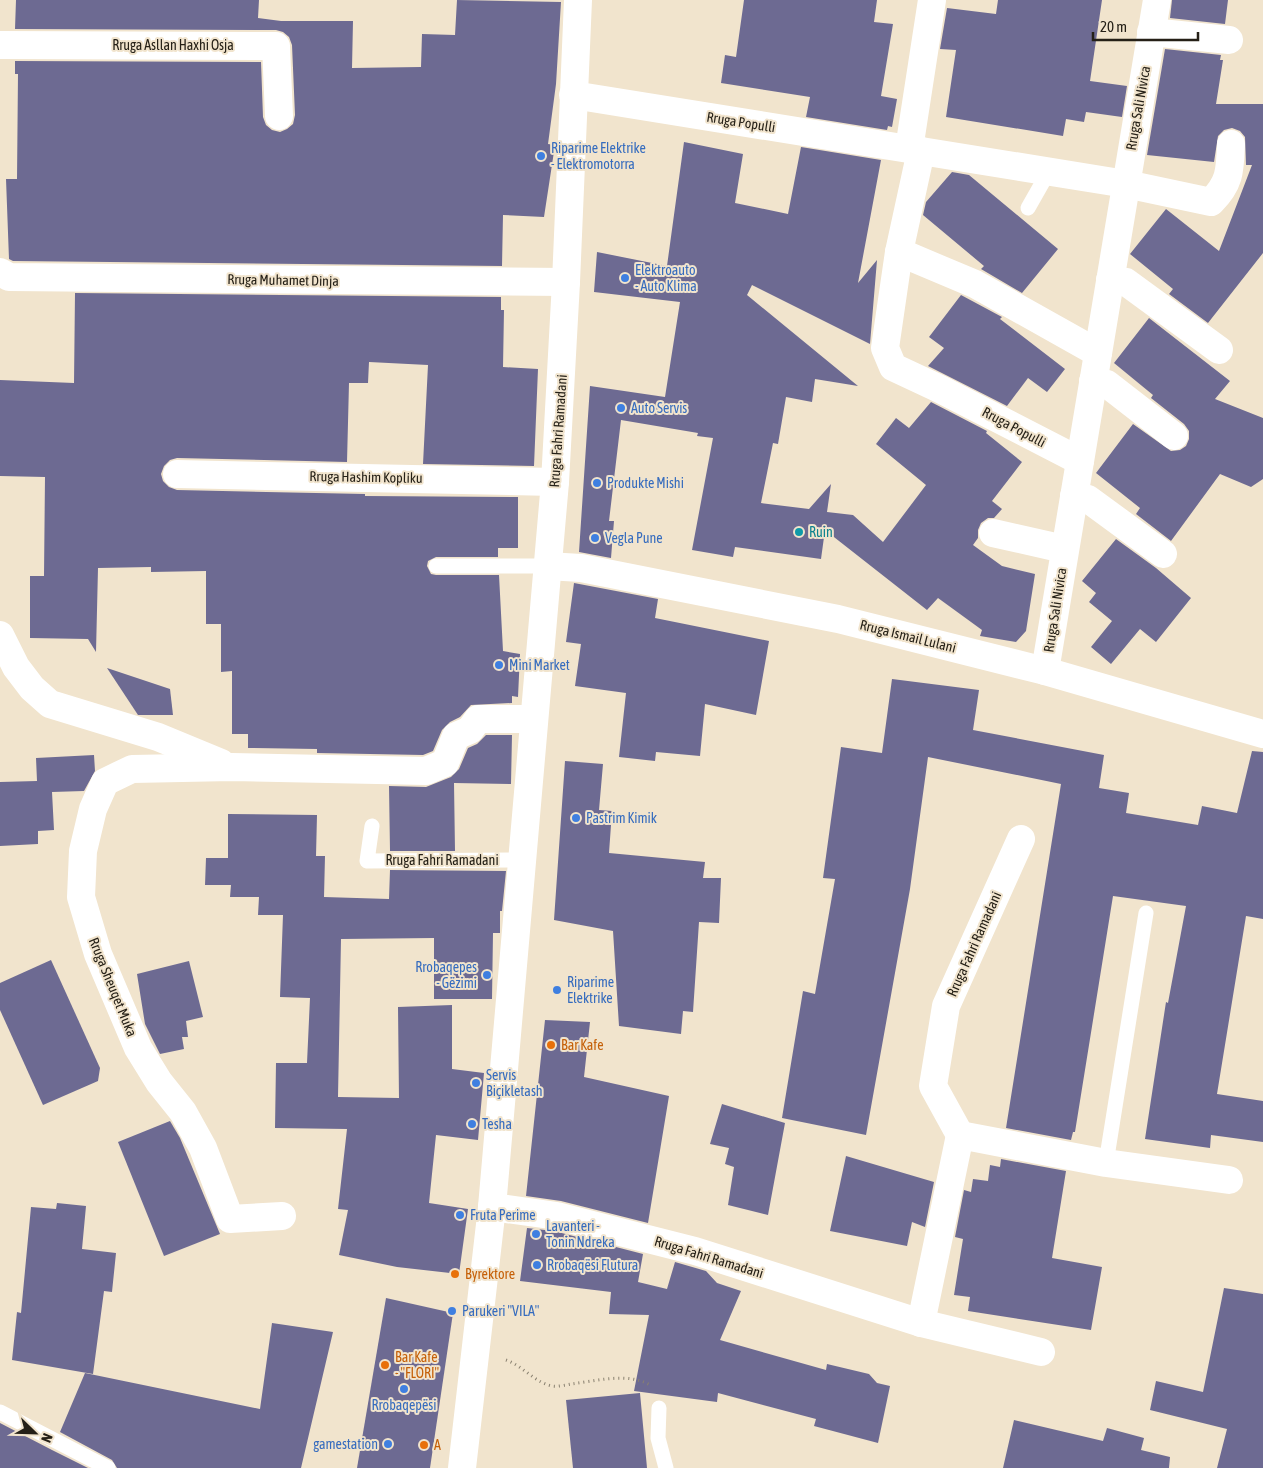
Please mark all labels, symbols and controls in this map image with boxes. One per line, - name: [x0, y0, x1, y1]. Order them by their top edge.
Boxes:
- scale bar: [1093, 10, 1198, 42]
- text: 20 m: [1100, 18, 1127, 35]
- street label: Rruga Asllan Haxhi Osja: [112, 37, 234, 53]
- street label: Rruga Sali Nivica: [1123, 65, 1153, 151]
- street label: Rruga Populli: [705, 109, 777, 135]
- place label: Riparime Elektrike - Elektromotorra: [551, 140, 646, 172]
- marker: Riparime Elektrike - Elektromotorra: [535, 150, 547, 162]
- place label: Elektroauto - Auto Klima: [635, 262, 697, 294]
- street label: Rruga Muhamet Dinja: [227, 271, 339, 289]
- marker: Elektroauto - Auto Klima: [619, 272, 631, 284]
- street label: Rruga Fahri Ramadani: [546, 374, 570, 488]
- place label: Auto Servis: [631, 400, 687, 416]
- marker: Auto Servis: [615, 402, 627, 414]
- street label: Rruga Populli: [980, 404, 1048, 450]
- street label: Rruga Hashim Kopliku: [309, 468, 423, 486]
- place label: Produkte Mishi: [607, 475, 684, 491]
- marker: Produkte Mishi: [591, 477, 603, 489]
- place label: Ruin: [809, 524, 833, 540]
- marker: Ruin: [793, 526, 805, 538]
- place label: Vegla Pune: [605, 530, 663, 546]
- marker: Vegla Pune: [589, 532, 601, 544]
- street label: Rruga Sali Nivica: [1040, 567, 1070, 653]
- street label: Rruga Ismail Lulani: [858, 616, 958, 656]
- place label: Mini Market: [509, 657, 570, 673]
- marker: Mini Market: [493, 659, 505, 671]
- place label: Pastrim Kimik: [586, 810, 657, 826]
- marker: Pastrim Kimik: [570, 812, 582, 824]
- street label: Rruga Fahri Ramadani: [385, 852, 499, 868]
- street label: Rruga Fahri Ramadani: [944, 889, 1004, 999]
- street label: Rruga Sheuqet Muka: [86, 935, 140, 1039]
- place label: Rrobaqepes - Gëzimi: [415, 959, 477, 991]
- marker: Rrobaqepes - Gëzimi: [481, 969, 493, 981]
- place label: Riparime Elektrike: [567, 974, 614, 1006]
- marker: Riparime Elektrike: [551, 984, 563, 996]
- place label: Bar Kafe: [561, 1037, 604, 1053]
- marker: Bar Kafe: [545, 1039, 557, 1051]
- place label: Servis Biçikletash: [486, 1067, 543, 1099]
- marker: Servis Biçikletash: [470, 1077, 482, 1089]
- place label: Tesha: [482, 1116, 512, 1132]
- marker: Tesha: [466, 1118, 478, 1130]
- place label: Fruta Perime: [470, 1207, 536, 1223]
- marker: Fruta Perime: [454, 1209, 466, 1221]
- place label: Lavanteri - Tonin Ndreka: [546, 1218, 615, 1250]
- marker: Lavanteri - Tonin Ndreka: [530, 1228, 542, 1240]
- street label: Rruga Fahri Ramadani: [653, 1233, 765, 1281]
- place label: Rrobaqësi Flutura: [547, 1257, 638, 1273]
- marker: Rrobaqësi Flutura: [531, 1259, 543, 1271]
- place label: Byrektore: [465, 1266, 515, 1282]
- marker: Byrektore: [449, 1268, 461, 1280]
- place label: Parukeri "VILA": [462, 1303, 540, 1319]
- marker: Parukeri "VILA": [446, 1305, 458, 1317]
- place label: Bar Kafe - "FLORI": [395, 1349, 440, 1381]
- marker: Bar Kafe - "FLORI": [379, 1359, 391, 1371]
- marker: Rrobaqepësi: [398, 1383, 410, 1395]
- place label: Rrobaqepësi: [371, 1397, 437, 1413]
- north arrow: [10, 1408, 60, 1458]
- text: N: [38, 1431, 56, 1445]
- place label: gamestation: [313, 1436, 378, 1452]
- place label: A: [434, 1437, 441, 1453]
- marker: gamestation: [382, 1438, 394, 1450]
- marker: A: [418, 1439, 430, 1451]

